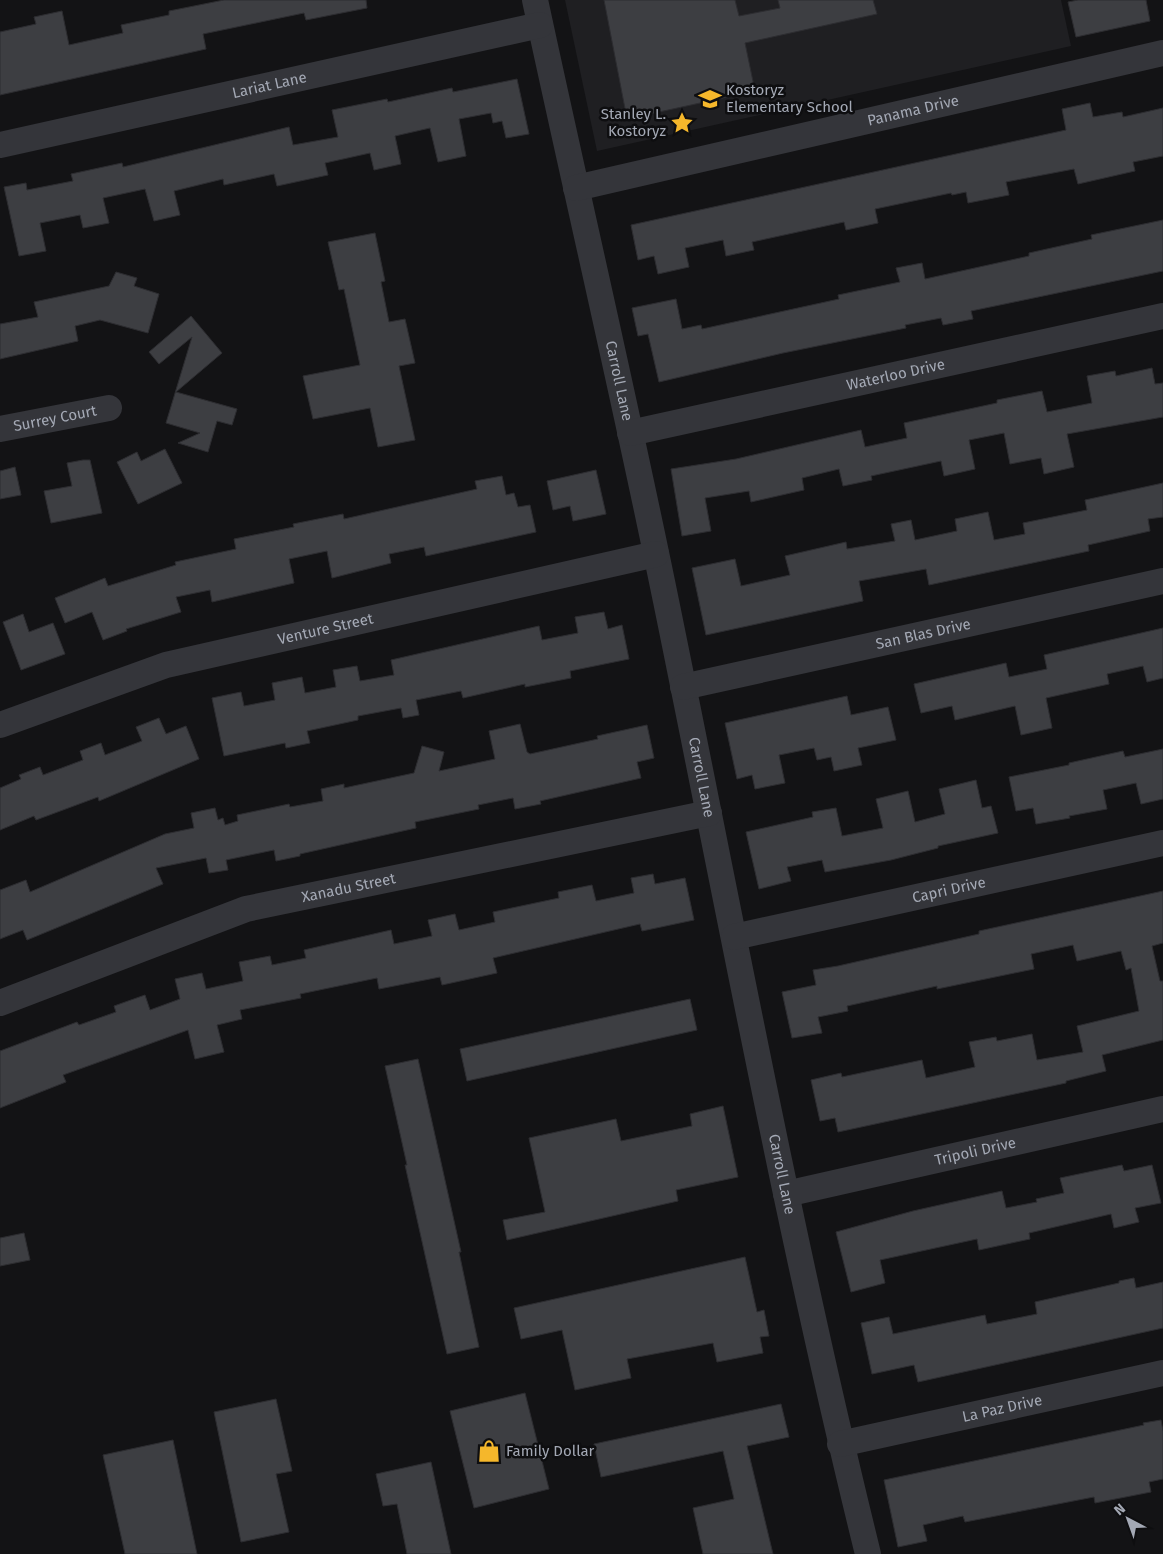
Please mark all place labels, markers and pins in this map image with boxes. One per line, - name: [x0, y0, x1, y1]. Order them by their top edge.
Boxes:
- place label: Kostoryz Elementary School: [726, 81, 854, 116]
- school or university icon: Kostoryz Elementary School: [697, 86, 723, 112]
- place label: Stanley L. Kostoryz: [601, 105, 666, 140]
- place icon: Stanley L. Kostoryz: [669, 110, 695, 136]
- shop icon: Family Dollar: [476, 1438, 502, 1464]
- place label: Family Dollar: [506, 1442, 595, 1460]

